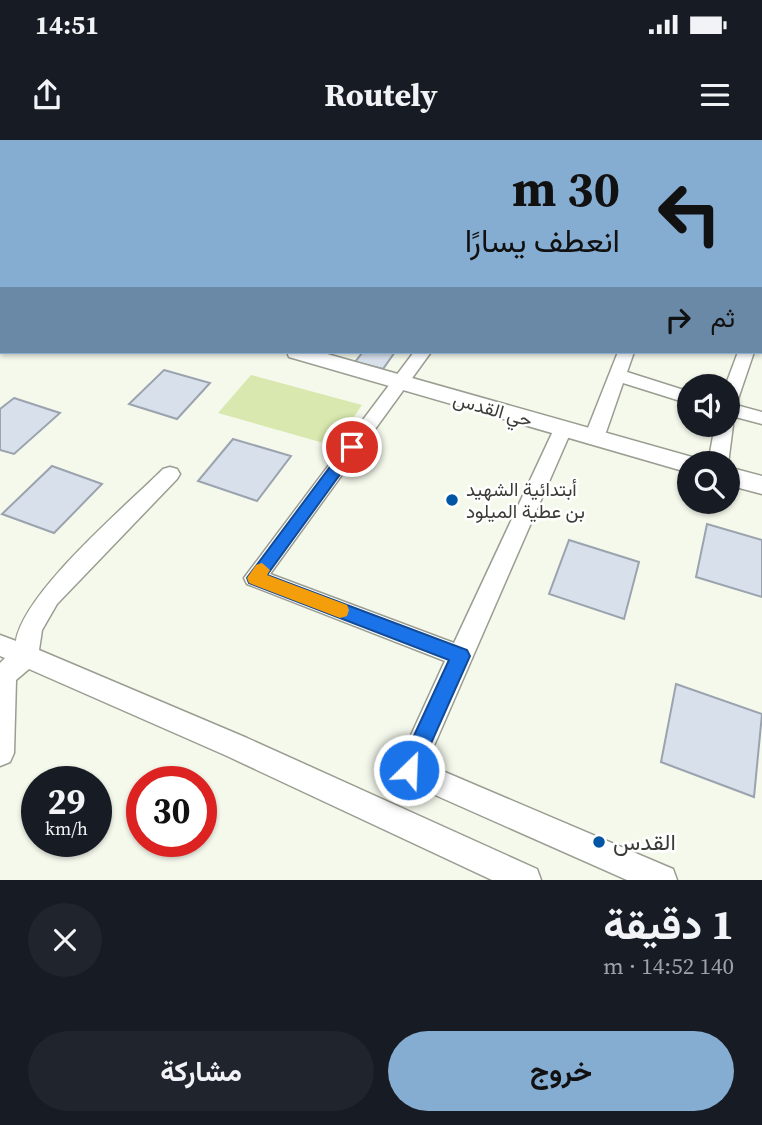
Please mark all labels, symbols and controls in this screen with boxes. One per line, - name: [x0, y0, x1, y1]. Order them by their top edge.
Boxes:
- text: 14:51: [35, 7, 99, 43]
- text: Routely: [324, 73, 438, 117]
- icon: share: [28, 76, 66, 114]
- icon: menu: [696, 76, 734, 114]
- text: 30 m: [512, 155, 620, 222]
- icon: left: [644, 168, 735, 259]
- text: انعطف يسارًا: [465, 219, 620, 263]
- text: ثم: [711, 300, 735, 336]
- icon: right: [659, 301, 697, 339]
- map controls: [677, 374, 740, 514]
- button: sound: [677, 374, 740, 437]
- street label: حي القدس: [449, 385, 536, 436]
- pin: [322, 417, 382, 477]
- icon: arrive: [333, 428, 371, 466]
- button: search: [677, 451, 740, 514]
- place label: أبتدائية الشهيد بن عطية الميلود: [466, 476, 585, 524]
- marker: أبتدائية الشهيد بن عطية الميلود: [444, 492, 460, 508]
- position arrow: [372, 733, 446, 807]
- speed limit sign: 30: [126, 766, 217, 857]
- text: 29: [48, 778, 85, 826]
- text: km/h: [45, 816, 88, 841]
- place label: القدس: [613, 826, 676, 858]
- marker: القدس: [591, 834, 607, 850]
- text: 1 دقيقة: [603, 895, 734, 953]
- button: close: [28, 903, 102, 977]
- text: 140 m · 14:52: [603, 950, 734, 982]
- button: مشاركة: [28, 1031, 374, 1111]
- button: خروج: [388, 1031, 734, 1111]

